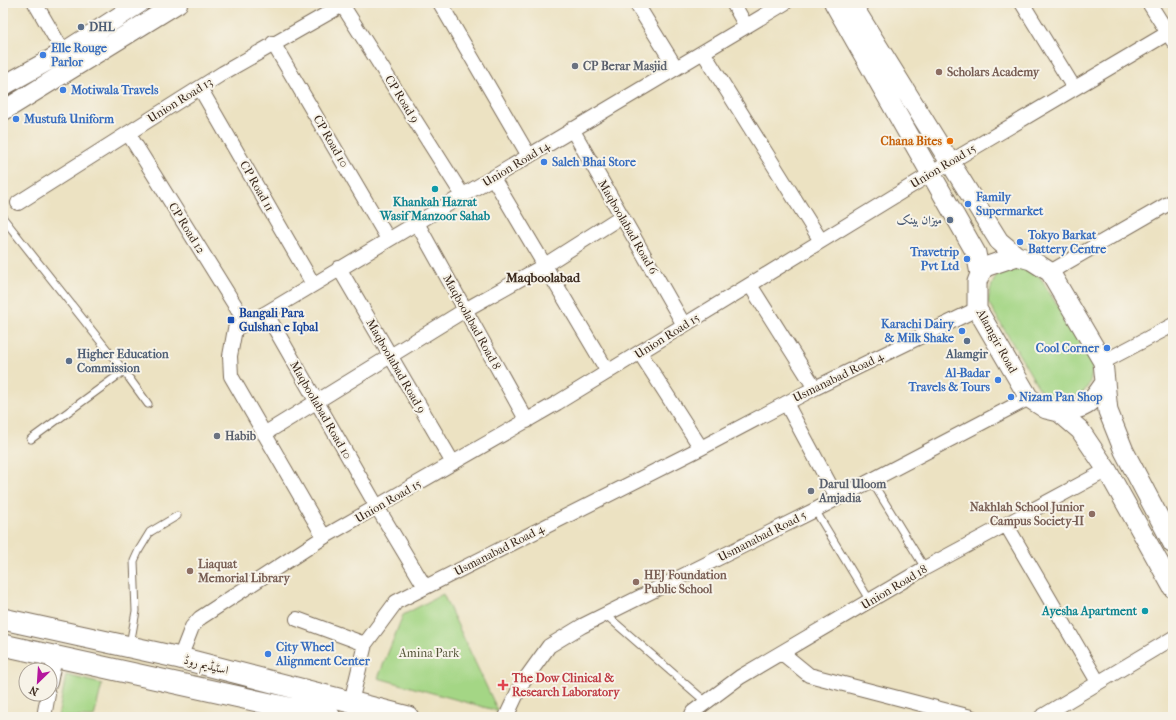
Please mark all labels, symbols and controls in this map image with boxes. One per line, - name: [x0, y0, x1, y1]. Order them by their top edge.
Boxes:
- place label: DHL: [89, 20, 115, 34]
- marker: DHL: [76, 22, 86, 32]
- place label: Elle Rouge Parlor: [51, 41, 107, 69]
- marker: Elle Rouge Parlor: [38, 50, 48, 60]
- place label: CP Berar Masjid: [583, 59, 667, 73]
- marker: CP Berar Masjid: [570, 61, 580, 71]
- place label: Scholars Academy: [947, 65, 1040, 80]
- marker: Scholars Academy: [934, 67, 944, 77]
- street label: CP Road 9: [382, 73, 422, 125]
- street label: Union Road 13: [145, 74, 215, 125]
- place label: Motiwala Travels: [70, 83, 159, 97]
- marker: Motiwala Travels: [58, 85, 68, 95]
- place label: Mustufa Uniform: [23, 112, 115, 126]
- street label: CP Road 10: [310, 112, 352, 170]
- marker: Mustufa Uniform: [11, 114, 21, 124]
- place label: Chana Bites: [881, 134, 943, 148]
- marker: Chana Bites: [945, 136, 955, 146]
- street label: Union Road 14: [480, 138, 553, 190]
- street label: Union Road 15: [908, 141, 978, 191]
- place label: Saleh Bhai Store: [552, 155, 636, 169]
- marker: Saleh Bhai Store: [539, 157, 549, 167]
- street label: CP Road 11: [237, 158, 277, 214]
- street label: Maqboolabad Road 6: [595, 177, 661, 277]
- marker: Khankah Hazrat Wasif Manzoor Sahab: [430, 184, 440, 194]
- place label: Family Supermarket: [975, 190, 1044, 219]
- place label: Khankah Hazrat Wasif Manzoor Sahab: [379, 195, 491, 223]
- marker: Family Supermarket: [963, 199, 973, 209]
- street label: CP Road 12: [166, 200, 208, 256]
- place label: میزان بینک: [896, 213, 942, 227]
- marker: میزان بینک: [945, 215, 955, 225]
- place label: Tokyo Barkat Battery Centre: [1027, 228, 1106, 257]
- marker: Tokyo Barkat Battery Centre: [1015, 237, 1025, 247]
- place label: Travetrip Pvt Ltd: [909, 245, 959, 273]
- marker: Travetrip Pvt Ltd: [962, 254, 972, 264]
- district label: Maqboolabad: [505, 270, 581, 286]
- street label: Maqboolabad Road 8: [440, 272, 504, 372]
- place label: Bangali Para Gulshan e Iqbal: [239, 306, 319, 335]
- street label: Alamgir Road: [973, 306, 1021, 376]
- street label: Union Road 15: [632, 310, 702, 362]
- marker: Bangali Para Gulshan e Iqbal: [226, 315, 236, 325]
- street label: Maqboolabad Road 9: [363, 316, 429, 416]
- place label: Karachi Dairy & Milk Shake: [881, 317, 955, 345]
- marker: Karachi Dairy & Milk Shake: [957, 326, 967, 336]
- marker: Alamgir: [962, 336, 972, 346]
- place label: Cool Corner: [1036, 341, 1100, 355]
- marker: Cool Corner: [1102, 343, 1112, 353]
- place label: Higher Education Commission: [77, 347, 170, 375]
- place label: Alamgir: [945, 347, 989, 362]
- street label: Usmanabad Road 4: [790, 349, 886, 405]
- marker: Higher Education Commission: [64, 356, 74, 366]
- street label: Maqboolabad Road 10: [287, 358, 355, 462]
- place label: Al-Badar Travels & Tours: [908, 366, 991, 394]
- marker: Al-Badar Travels & Tours: [993, 375, 1003, 385]
- place label: Nizam Pan Shop: [1019, 390, 1103, 405]
- marker: Nizam Pan Shop: [1006, 392, 1016, 402]
- place label: Habib: [225, 429, 257, 443]
- marker: Habib: [212, 431, 222, 441]
- street label: Union Road 15: [352, 476, 424, 526]
- place label: Darul Uloom Amjadia: [818, 477, 887, 505]
- marker: Darul Uloom Amjadia: [806, 486, 816, 496]
- place label: Nakhlah School Junior Campus Society-II: [970, 500, 1085, 529]
- street label: Usmanabad Road 5: [716, 508, 808, 564]
- marker: Nakhlah School Junior Campus Society-II: [1087, 509, 1097, 519]
- street label: Usmanabad Road 4: [452, 521, 547, 579]
- place label: Liaquat Memorial Library: [197, 557, 290, 586]
- street label: Union Road 18: [858, 562, 930, 612]
- marker: Liaquat Memorial Library: [185, 566, 195, 576]
- place label: HEJ Foundation Public School: [644, 568, 728, 596]
- marker: HEJ Foundation Public School: [631, 577, 641, 587]
- place label: Ayesha Apartment: [1041, 604, 1138, 619]
- marker: Ayesha Apartment: [1140, 606, 1150, 616]
- place label: City Wheel Alignment Center: [275, 640, 371, 669]
- park label: Amina Park: [398, 646, 460, 660]
- marker: City Wheel Alignment Center: [263, 649, 273, 659]
- street label: اسٹیڈیم روڈ: [181, 653, 230, 681]
- north arrow: [18, 662, 58, 702]
- place label: The Dow Clinical & Research Laboratory: [511, 671, 620, 700]
- marker: The Dow Clinical & Research Laboratory: [497, 679, 509, 691]
- text: N: [27, 683, 41, 698]

